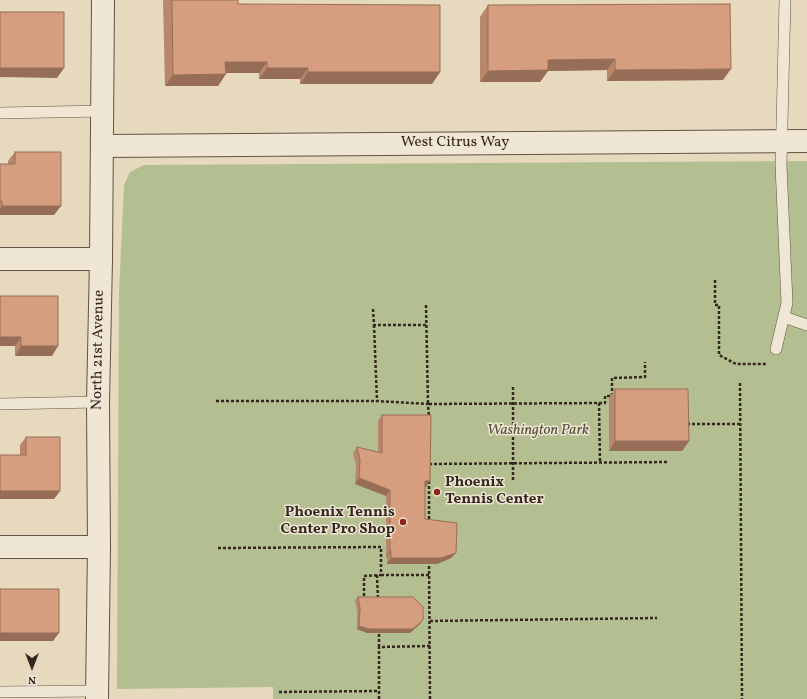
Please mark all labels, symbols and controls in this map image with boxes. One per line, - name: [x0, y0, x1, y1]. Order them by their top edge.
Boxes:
- street label: West Citrus Way: [401, 134, 509, 152]
- street label: North 21st Avenue: [89, 290, 109, 410]
- park label: Washington Park: [487, 422, 589, 440]
- place label: Phoenix Tennis Center: [445, 474, 544, 509]
- marker: Phoenix Tennis Center: [432, 487, 442, 497]
- place label: Phoenix Tennis Center Pro Shop: [280, 504, 395, 539]
- marker: Phoenix Tennis Center Pro Shop: [398, 517, 408, 527]
- north arrow: [12, 647, 52, 687]
- text: N: [28, 672, 36, 687]

